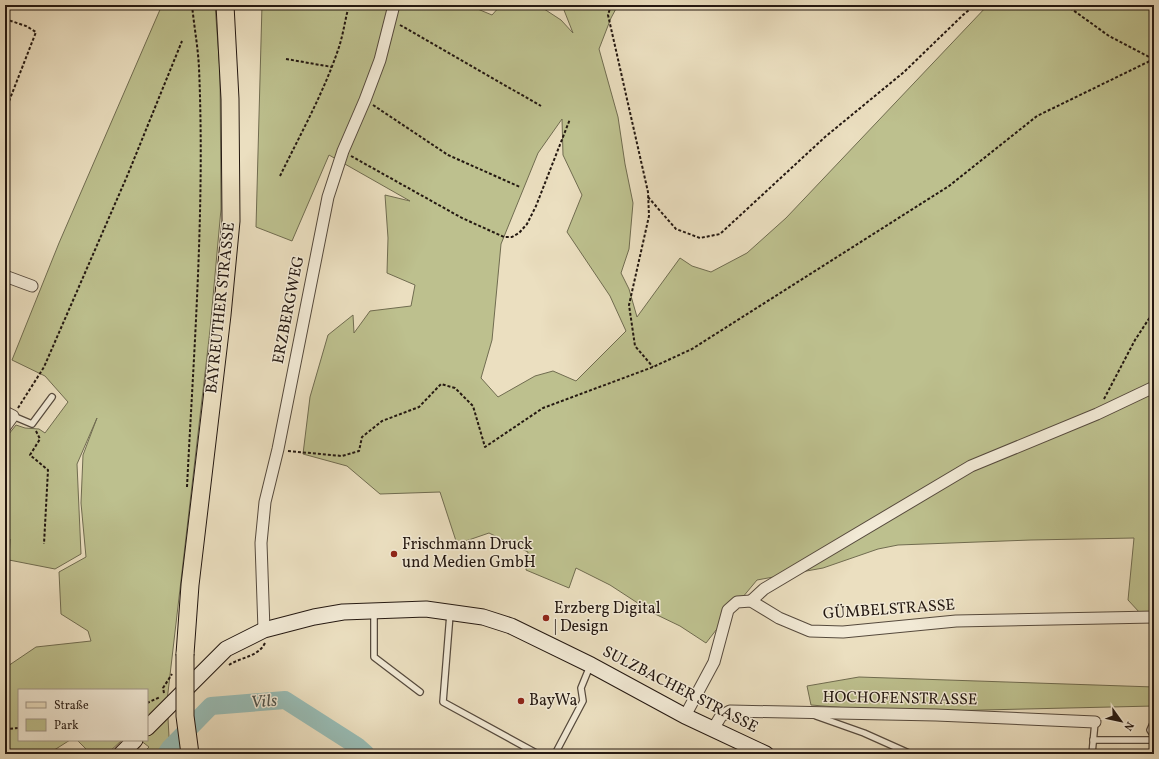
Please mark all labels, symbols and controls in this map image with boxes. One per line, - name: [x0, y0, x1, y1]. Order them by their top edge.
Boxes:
- street label: BAYREUTHER STRASSE: [201, 221, 241, 395]
- street label: ERZBERGWEG: [268, 254, 310, 366]
- place label: Frischmann Druck und Medien GmbH: [402, 534, 536, 574]
- marker: Frischmann Druck und Medien GmbH: [389, 549, 399, 559]
- street label: GÜMBELSTRASSE: [822, 594, 956, 626]
- place label: Erzberg Digital | Design: [554, 598, 661, 638]
- marker: Erzberg Digital | Design: [541, 613, 551, 623]
- street label: SULZBACHER STRASSE: [598, 641, 762, 739]
- street label: HOCHOFENSTRASSE: [822, 687, 978, 711]
- legend: [18, 689, 148, 741]
- water label: Vils: [250, 689, 278, 715]
- place label: BayWa: [529, 690, 577, 712]
- marker: BayWa: [516, 696, 526, 706]
- text: Straße: [54, 698, 89, 714]
- north arrow: [1101, 701, 1141, 741]
- text: Park: [54, 718, 79, 734]
- text: N: [1120, 718, 1137, 733]

